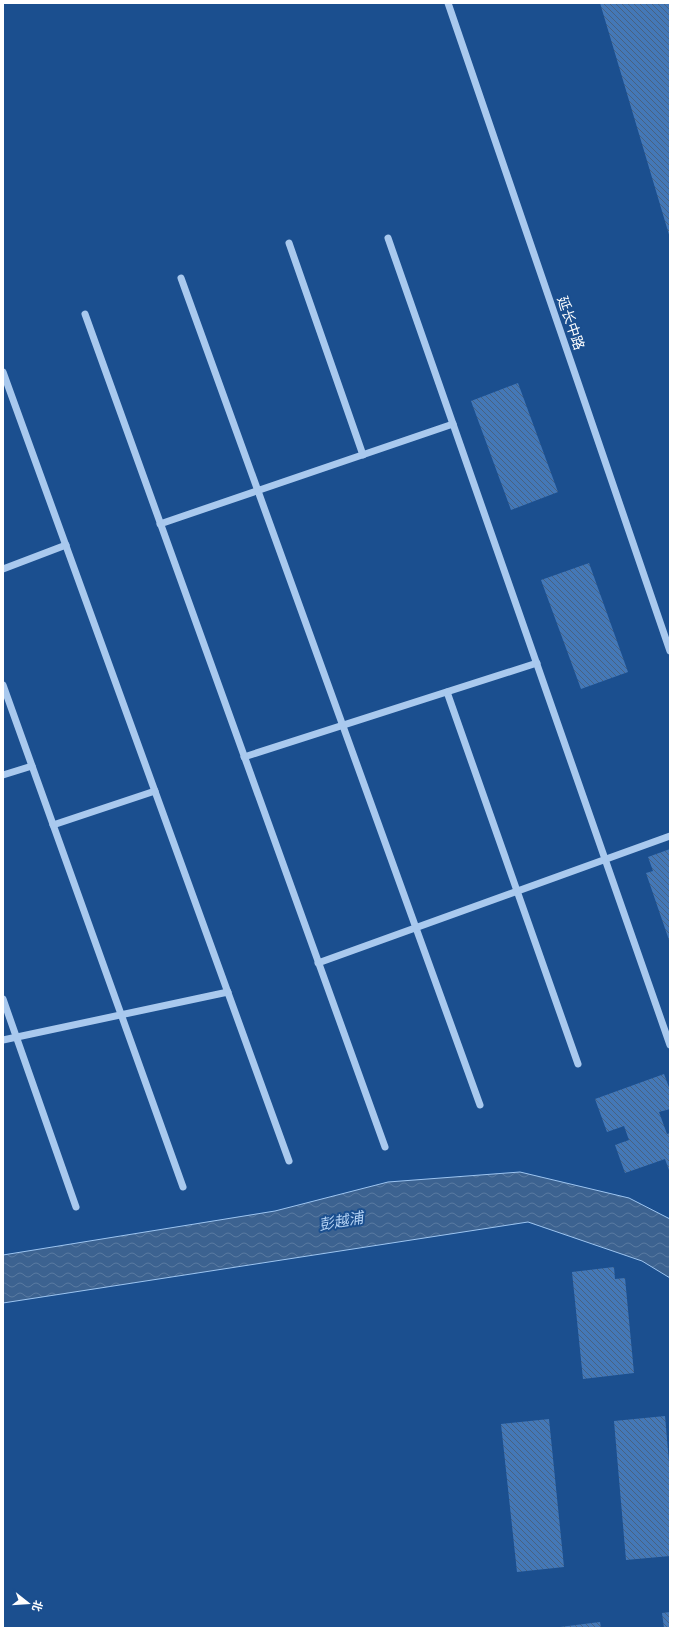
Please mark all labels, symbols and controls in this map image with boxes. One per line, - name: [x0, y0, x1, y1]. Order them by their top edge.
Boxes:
- street label: 延长中路: [553, 294, 589, 352]
- water label: 彭越浦: [317, 1207, 367, 1234]
- north arrow: [8, 1583, 48, 1623]
- text: 北: [29, 1599, 46, 1613]

